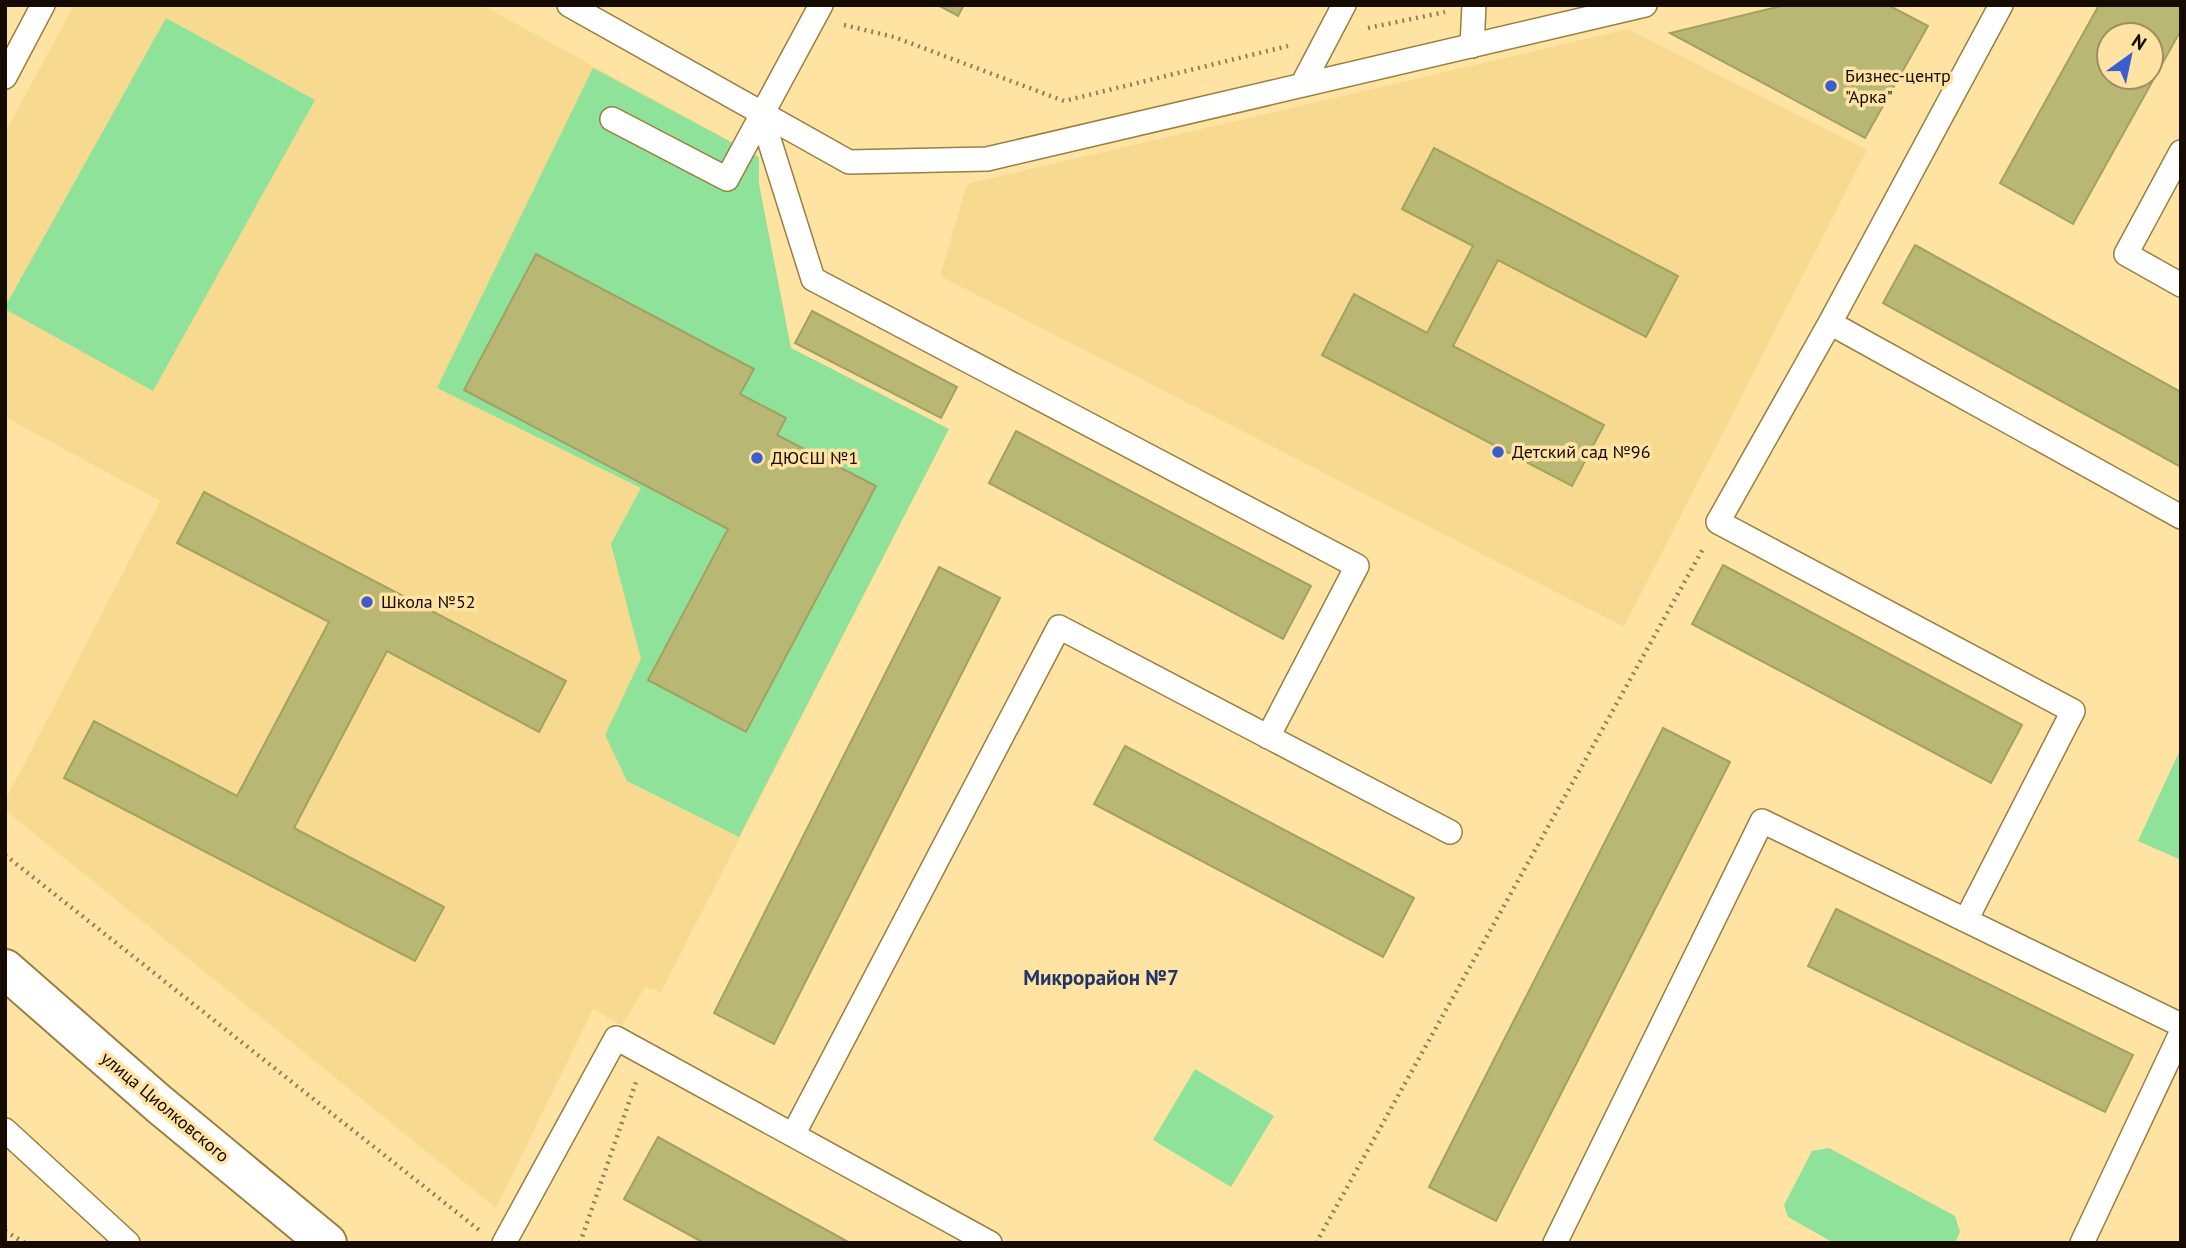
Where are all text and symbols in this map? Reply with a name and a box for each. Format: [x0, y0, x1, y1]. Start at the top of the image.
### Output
north arrow [2095, 21, 2165, 91]
text: N [2127, 28, 2151, 55]
place label: Бизнес-центр "Арка" [1845, 64, 1951, 108]
marker: Бизнес-центр "Арка" [1823, 78, 1839, 94]
place label: Детский сад №96 [1512, 440, 1650, 463]
marker: Детский сад №96 [1490, 444, 1506, 460]
place label: ДЮСШ №1 [771, 446, 858, 469]
marker: ДЮСШ №1 [749, 450, 765, 466]
place label: Школа №52 [381, 590, 476, 613]
marker: Школа №52 [359, 594, 375, 610]
district label: Микрорайон №7 [1023, 964, 1179, 991]
street label: улица Циолковского [96, 1046, 234, 1167]

